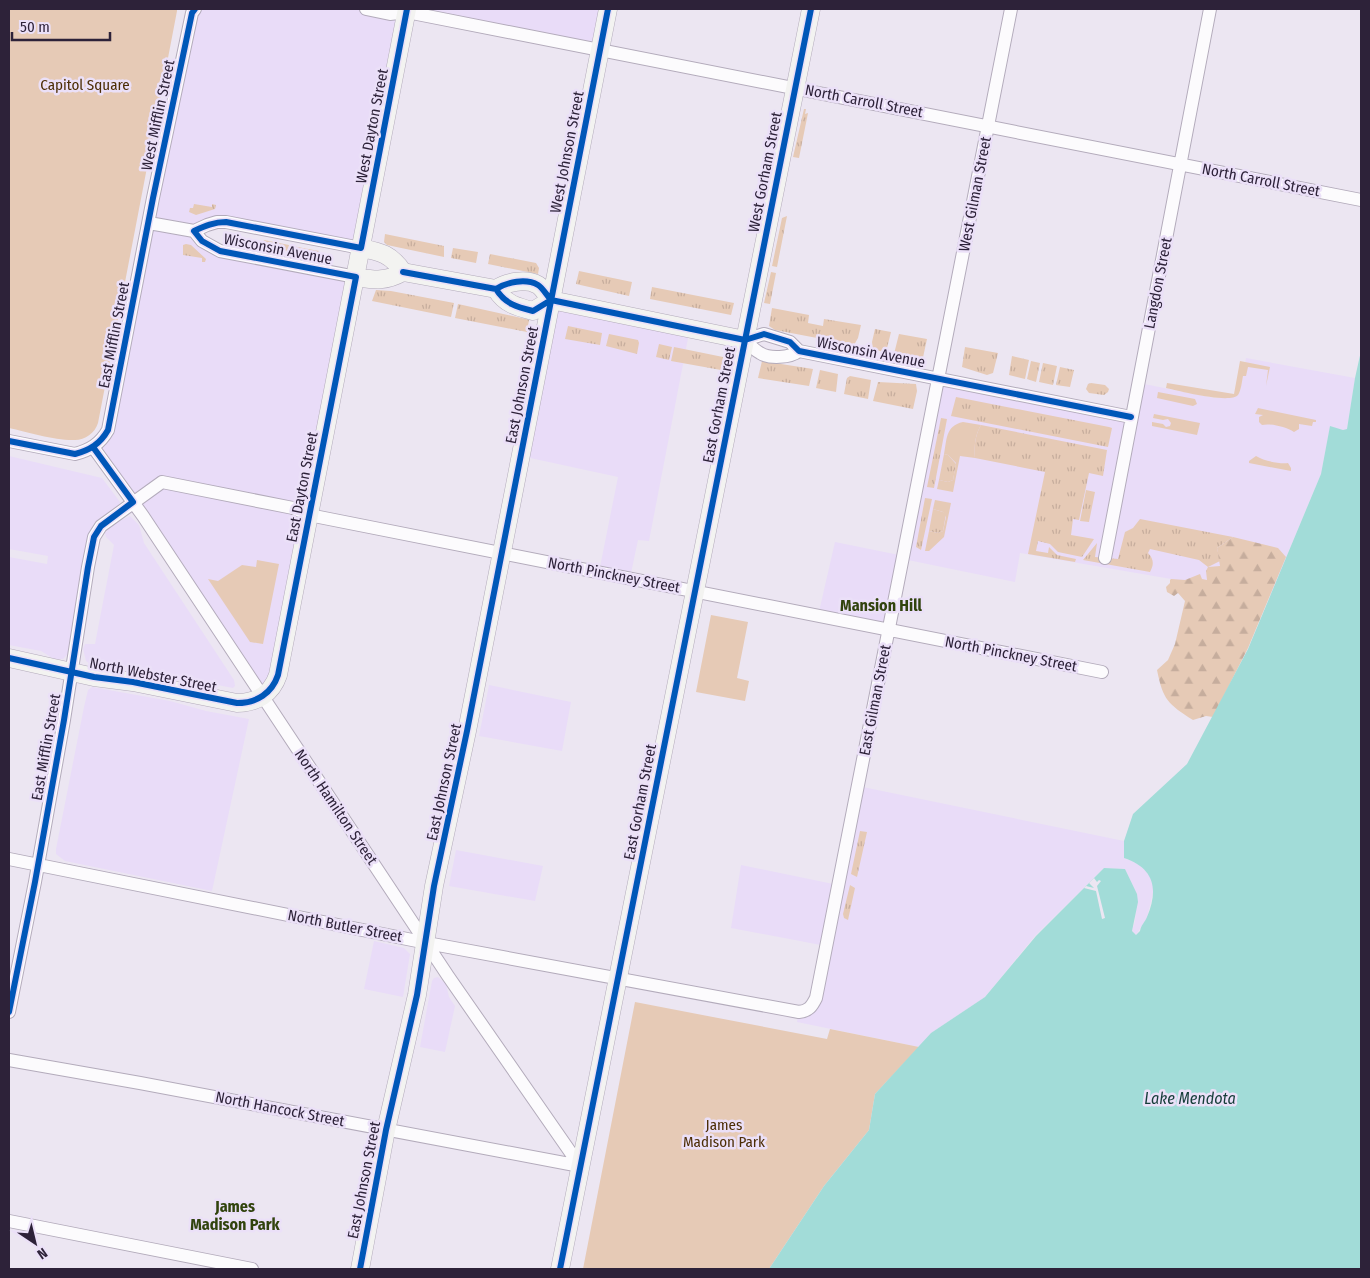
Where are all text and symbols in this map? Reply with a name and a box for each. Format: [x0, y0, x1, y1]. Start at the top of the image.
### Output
scale bar [12, 10, 110, 42]
text: 50 m [20, 18, 50, 36]
street label: West Mifflin Street [137, 58, 179, 172]
street label: West Dayton Street [352, 67, 392, 185]
park label: Capitol Square [40, 76, 130, 94]
street label: North Carroll Street [804, 81, 925, 121]
street label: West Johnson Street [546, 89, 588, 214]
street label: West Gorham Street [745, 110, 786, 234]
street label: West Gilman Street [955, 135, 995, 253]
street label: North Carroll Street [1201, 160, 1322, 200]
street label: Wisconsin Avenue [222, 230, 334, 268]
street label: Langdon Street [1140, 236, 1176, 330]
street label: East Mifflin Street [95, 280, 133, 390]
street label: East Johnson Street [502, 325, 542, 445]
street label: Wisconsin Avenue [815, 333, 927, 371]
street label: East Gorham Street [699, 345, 739, 465]
street label: East Dayton Street [282, 430, 322, 544]
street label: North Pinckney Street [547, 553, 682, 597]
district label: Mansion Hill [840, 596, 923, 615]
street label: North Pinckney Street [944, 632, 1079, 676]
street label: East Gilman Street [855, 643, 895, 757]
street label: North Webster Street [88, 654, 218, 696]
street label: East Mifflin Street [28, 692, 64, 802]
street label: East Johnson Street [423, 722, 465, 842]
street label: East Gorham Street [620, 742, 660, 862]
street label: North Hamilton Street [291, 746, 381, 868]
street label: North Butler Street [286, 906, 404, 946]
street label: North Hancock Street [214, 1088, 346, 1130]
water label: Lake Mendota [1144, 1089, 1236, 1108]
park label: James Madison Park [683, 1116, 765, 1151]
street label: East Johnson Street [344, 1120, 384, 1240]
district label: James Madison Park [190, 1197, 281, 1234]
north arrow [10, 1218, 60, 1268]
text: N [34, 1244, 50, 1263]

